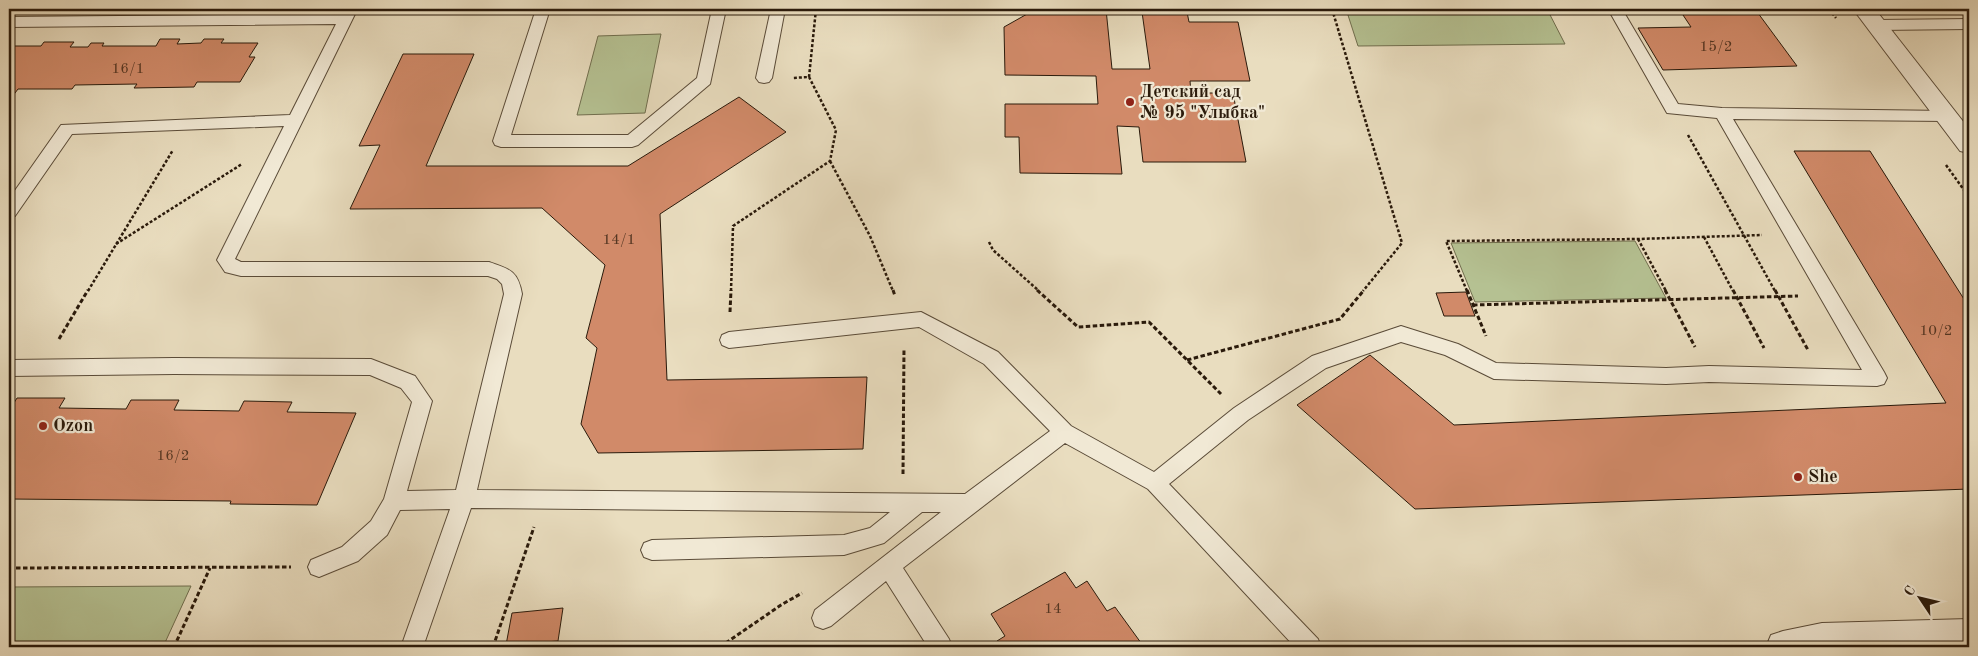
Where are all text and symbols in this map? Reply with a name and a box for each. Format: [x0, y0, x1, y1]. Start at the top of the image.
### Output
house number: 15/2 [1700, 40, 1732, 55]
house number: 16/1 [112, 62, 144, 77]
place label: Детский сад № 95 "Улыбка" [1140, 83, 1265, 122]
marker: Детский сад № 95 "Улыбка" [1124, 96, 1136, 108]
house number: 14/1 [603, 233, 635, 248]
house number: 10/2 [1920, 324, 1952, 339]
place label: Ozon [53, 417, 93, 435]
marker: Ozon [37, 420, 49, 432]
house number: 16/2 [157, 449, 189, 464]
place label: She [1808, 468, 1838, 486]
marker: She [1792, 471, 1804, 483]
north arrow [1896, 574, 1946, 624]
text: С [1902, 583, 1919, 599]
house number: 14 [1044, 602, 1062, 617]

